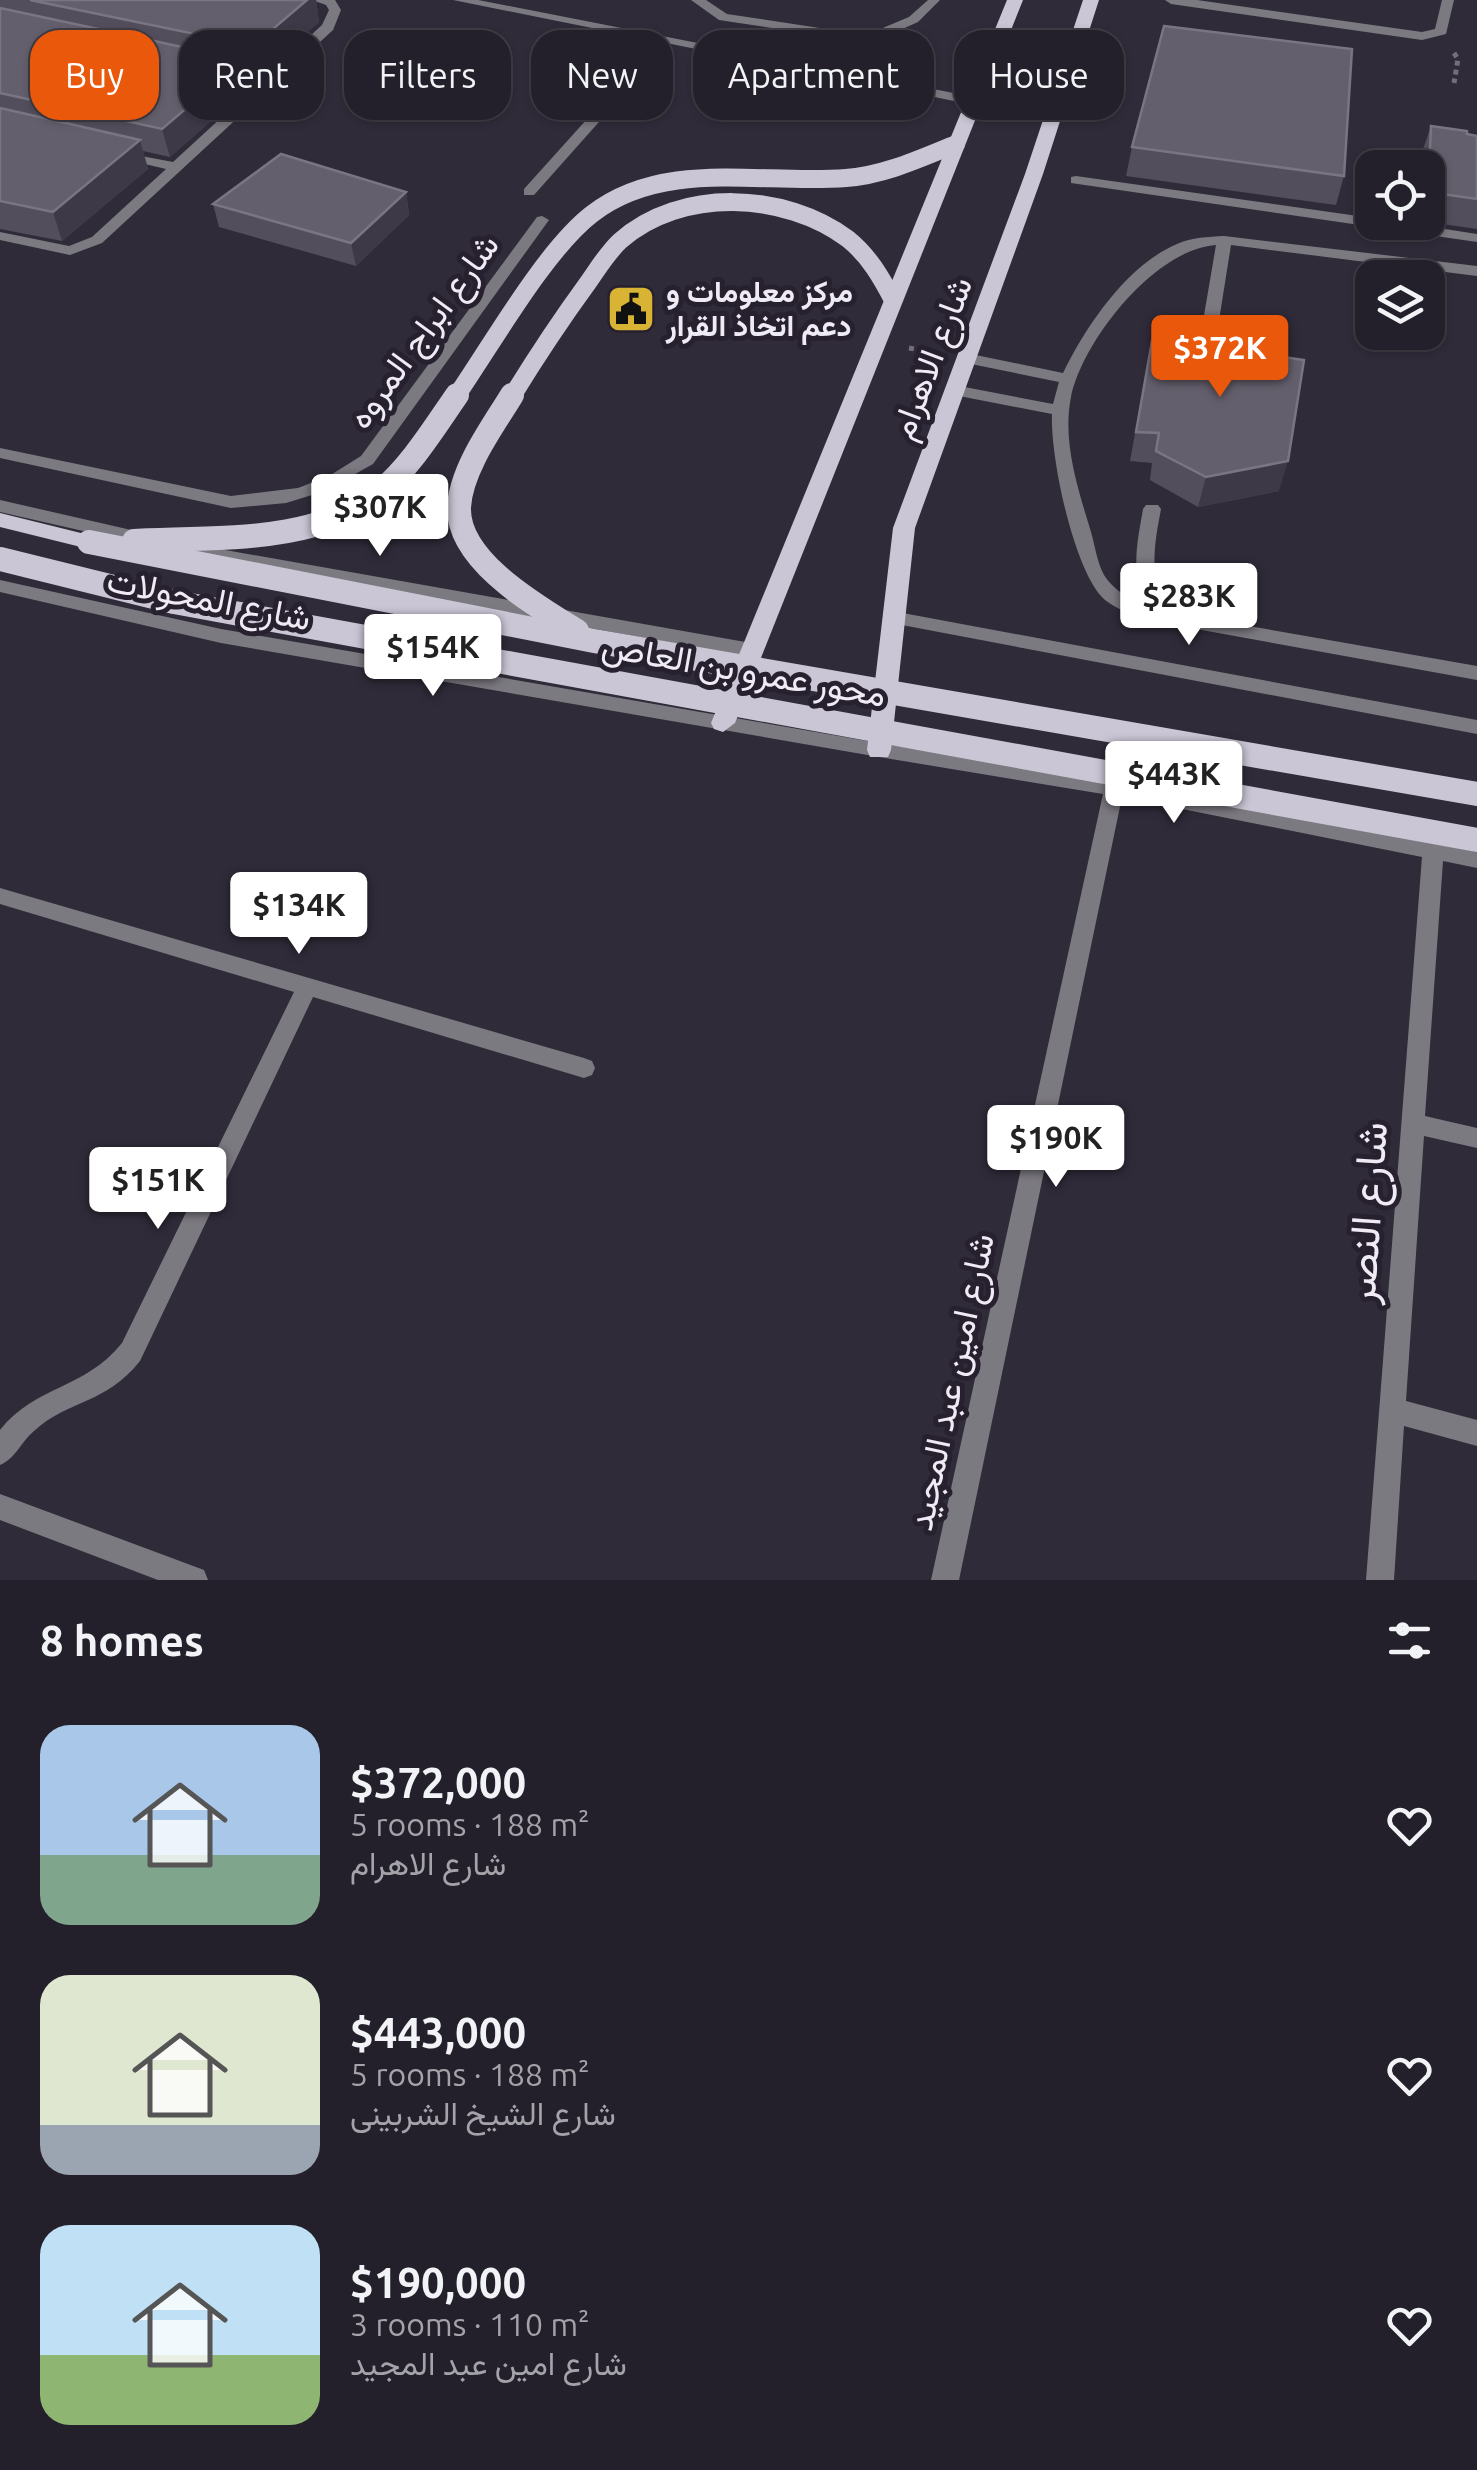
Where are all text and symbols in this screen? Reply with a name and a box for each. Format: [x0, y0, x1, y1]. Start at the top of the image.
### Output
chip: Buy [30, 30, 159, 120]
chip: Rent [179, 30, 324, 120]
chip: Filters [344, 30, 511, 120]
chip: New [531, 30, 673, 120]
chip: Apartment [693, 30, 934, 120]
chip: House [954, 30, 1124, 120]
map controls [1355, 150, 1445, 350]
button: locate [1355, 150, 1445, 240]
street label: شارع ابراج المروه [338, 225, 510, 438]
button: layers [1355, 260, 1445, 350]
street label: شارع الاهرام [881, 271, 984, 446]
place label: مركز معلومات و دعم اتخاذ القرار [665, 274, 853, 345]
public building icon: مركز معلومات و دعم اتخاذ القرار [605, 283, 657, 335]
pin: $372K [1150, 315, 1290, 400]
text: $372K [1173, 329, 1267, 365]
pin: $307K [310, 474, 450, 559]
text: $307K [333, 488, 427, 524]
street label: شارع المحولات [103, 559, 314, 642]
pin: $283K [1119, 563, 1259, 648]
text: $283K [1142, 577, 1236, 613]
pin: $154K [363, 614, 503, 699]
street label: محور عمرو بن العاص [599, 624, 889, 717]
text: $154K [386, 628, 480, 664]
pin: $443K [1104, 741, 1244, 826]
text: $443K [1127, 755, 1221, 791]
pin: $134K [229, 872, 369, 957]
text: $134K [252, 886, 346, 922]
pin: $190K [986, 1105, 1126, 1190]
text: $190K [1009, 1119, 1103, 1155]
street label: شارع النصر [1336, 1120, 1401, 1307]
pin: $151K [88, 1147, 228, 1232]
text: $151K [111, 1161, 205, 1197]
street label: شارع امين عبد المجيد [899, 1230, 1006, 1535]
icon: filters [1382, 1613, 1437, 1668]
text: 8 homes [40, 1617, 204, 1664]
text: $372,000 [350, 1759, 526, 1806]
icon: home [120, 1765, 240, 1885]
icon: heart [1382, 1798, 1437, 1853]
text: 5 rooms · 188 m² [350, 1806, 590, 1842]
text: شارع الاهرام [350, 1845, 506, 1881]
text: $443,000 [350, 2009, 526, 2056]
icon: home [120, 2015, 240, 2135]
icon: heart [1382, 2048, 1437, 2103]
text: 5 rooms · 188 m² [350, 2056, 590, 2092]
text: شارع الشيخ الشربينى [350, 2095, 616, 2131]
text: $190,000 [350, 2259, 526, 2306]
icon: home [120, 2265, 240, 2385]
icon: heart [1382, 2298, 1437, 2353]
text: 3 rooms · 110 m² [350, 2306, 590, 2342]
text: شارع امين عبد المجيد [350, 2345, 627, 2381]

